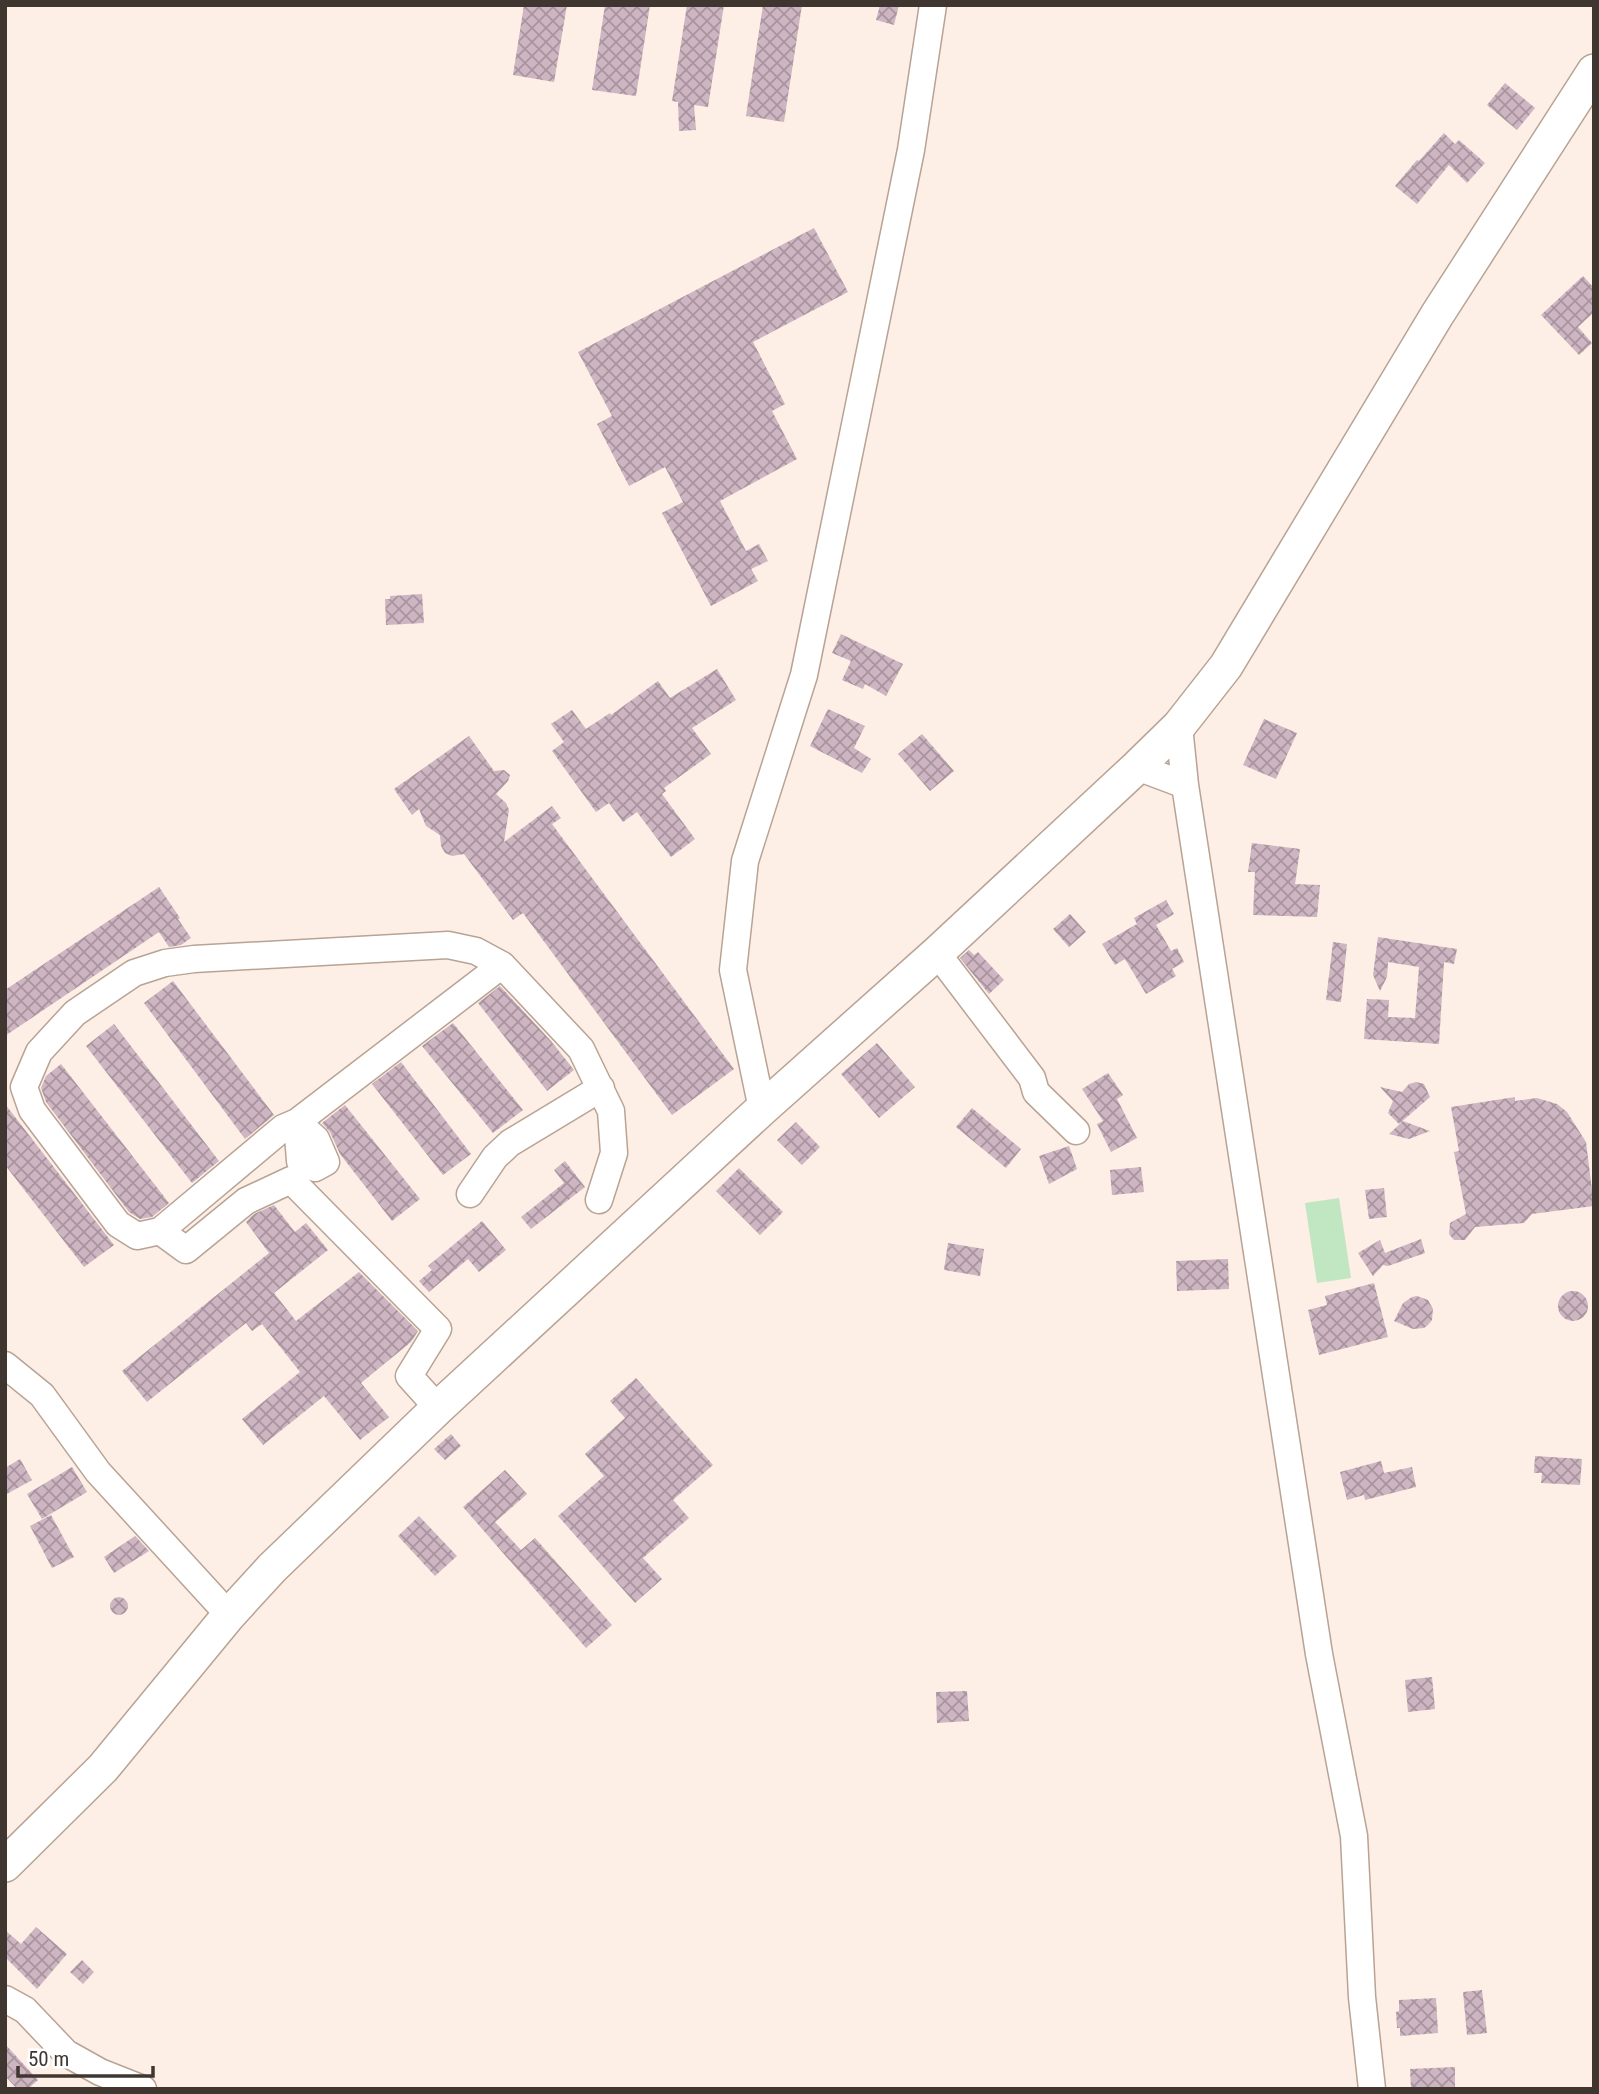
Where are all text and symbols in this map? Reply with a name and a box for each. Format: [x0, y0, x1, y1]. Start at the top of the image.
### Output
scale bar [18, 2035, 152, 2078]
text: 50 m [28, 2047, 69, 2071]

